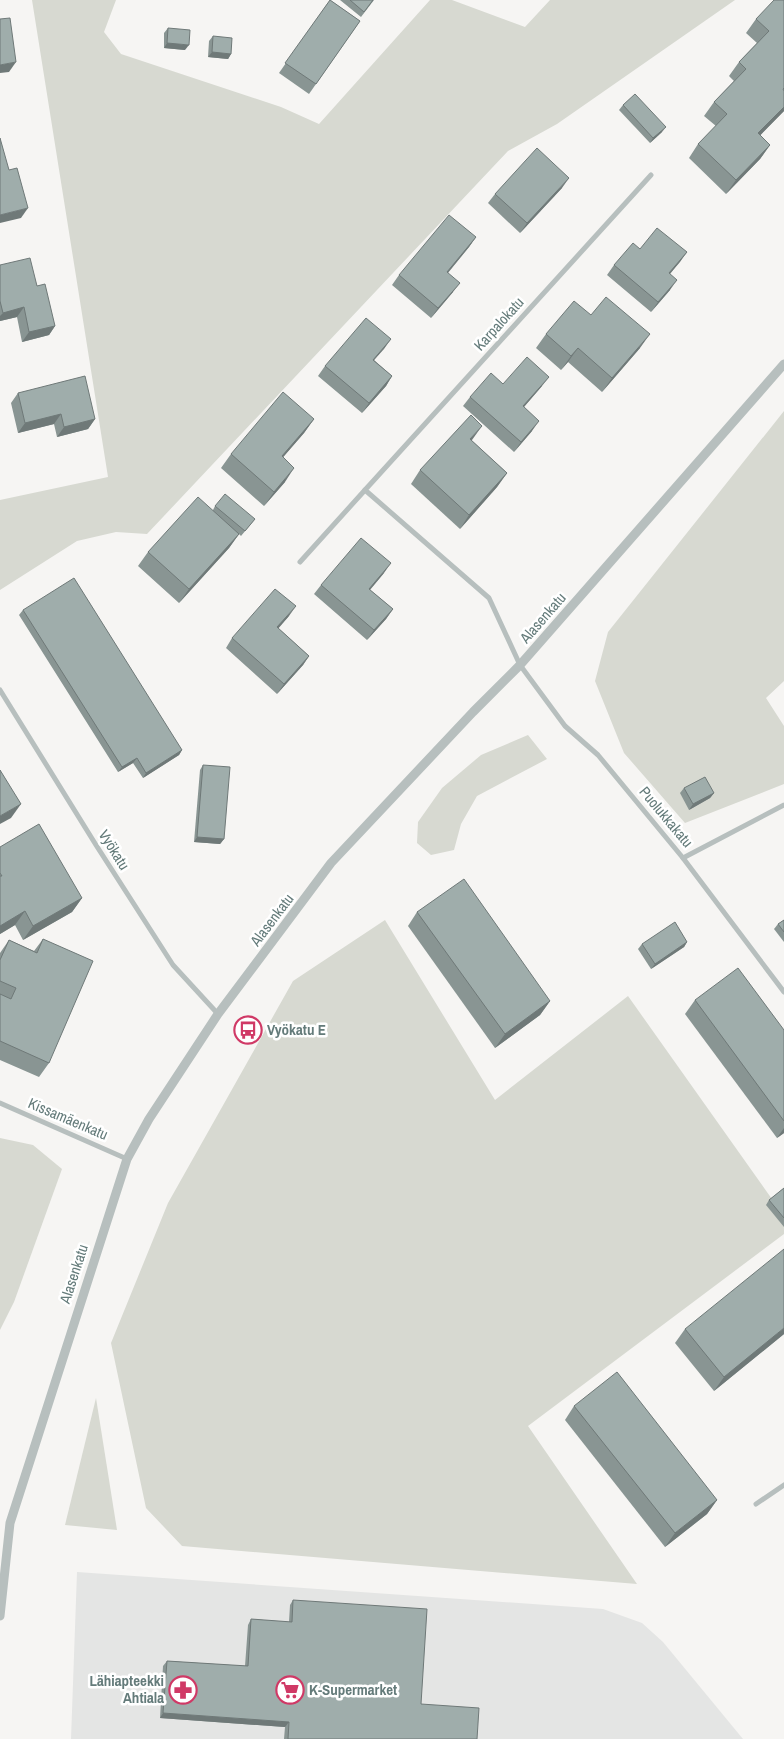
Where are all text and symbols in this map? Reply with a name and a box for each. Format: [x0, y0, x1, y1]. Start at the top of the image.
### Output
street label: Karpalokatu [469, 292, 528, 355]
street label: Alasenkatu [514, 588, 571, 648]
street label: Puolukkakatu [635, 782, 698, 852]
street label: Vyökatu [94, 826, 135, 874]
street label: Alasenkatu [244, 889, 298, 951]
bus stop icon: Vyökatu E [233, 1015, 263, 1045]
place label: Vyökatu E [267, 1019, 326, 1040]
street label: Kissamäenkatu [25, 1092, 111, 1145]
street label: Alasenkatu [54, 1242, 93, 1307]
place label: Lähiapteekki Ahtiala [89, 1670, 164, 1708]
pharmacy icon: Lähiapteekki Ahtiala [168, 1675, 198, 1705]
supermarket icon: K-Supermarket [275, 1675, 305, 1705]
place label: K-Supermarket [309, 1679, 397, 1700]

